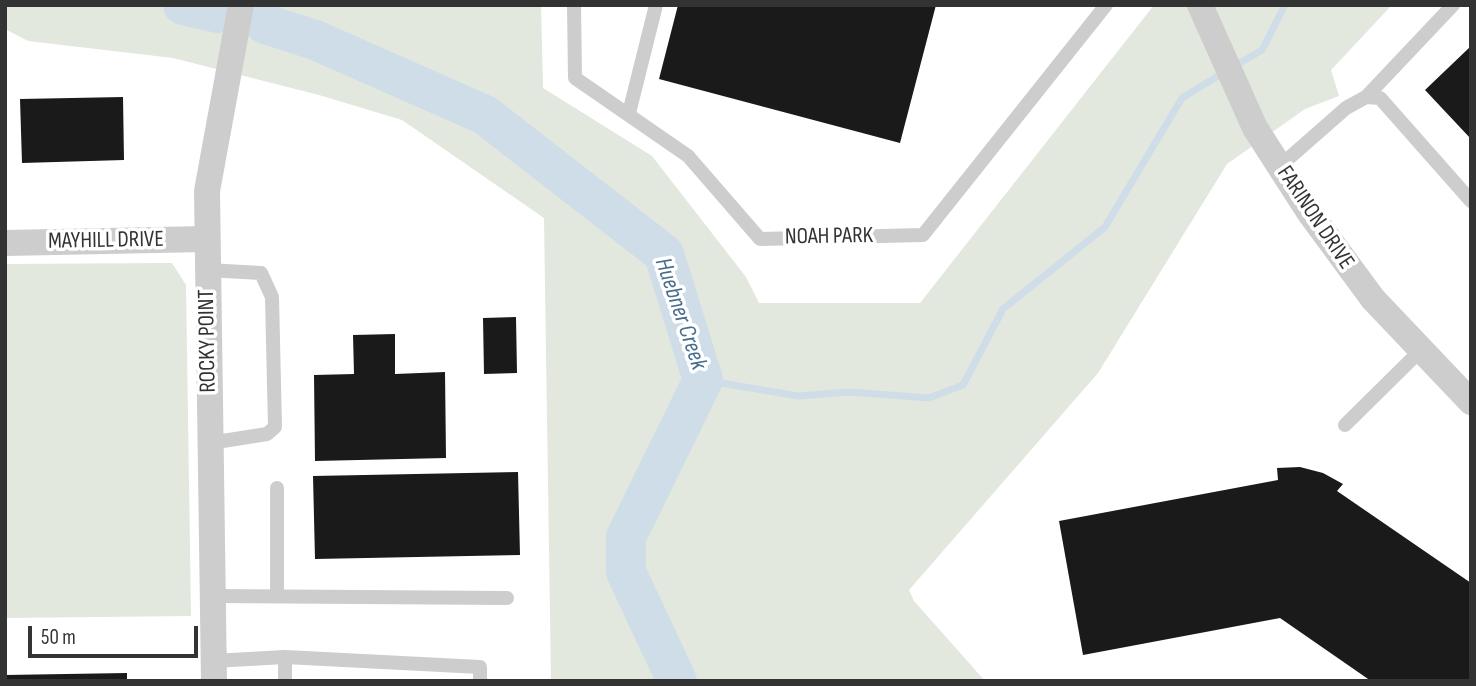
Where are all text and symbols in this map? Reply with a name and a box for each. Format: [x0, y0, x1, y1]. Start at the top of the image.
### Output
street label: FARINON DRIVE [1270, 161, 1360, 275]
street label: NOAH PARK [785, 222, 873, 252]
street label: MAYHILL DRIVE [48, 226, 164, 256]
water label: Huebner Creek [647, 254, 713, 374]
street label: ROCKY POINT [193, 289, 223, 393]
scale bar [32, 612, 201, 656]
text: 50 m [41, 625, 76, 650]

